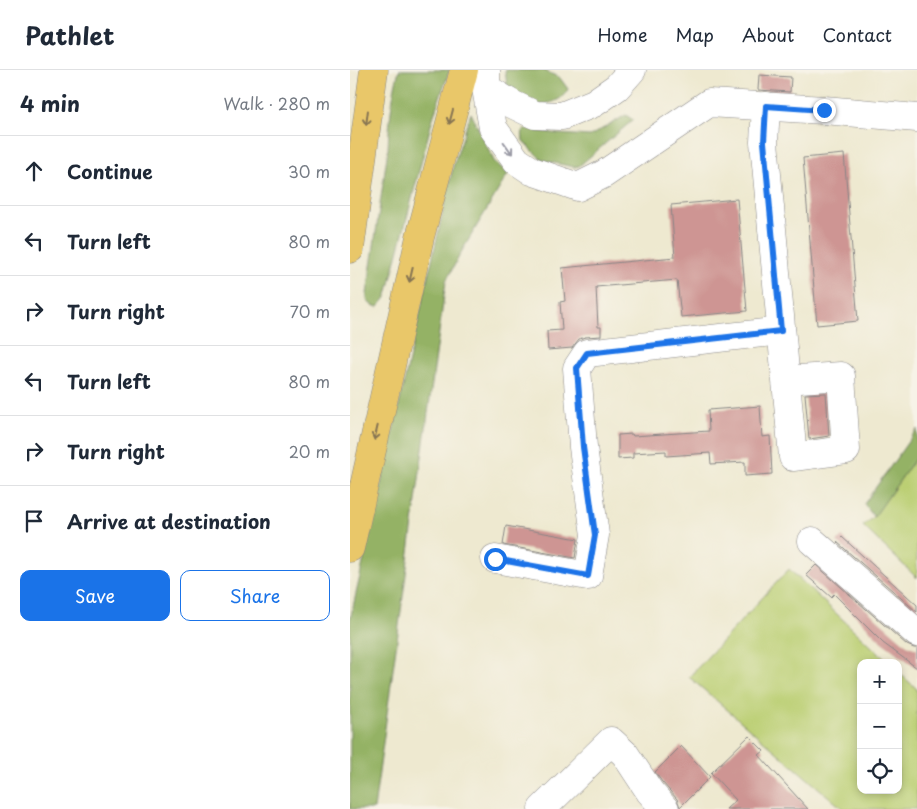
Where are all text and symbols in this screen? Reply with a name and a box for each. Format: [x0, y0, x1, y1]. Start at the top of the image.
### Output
text: Pathlet [25, 17, 115, 53]
text: Home [597, 21, 647, 48]
text: Map [675, 21, 714, 48]
text: About [742, 21, 794, 48]
text: Contact [822, 21, 892, 48]
text: 4 min [20, 87, 80, 119]
text: Walk · 280 m [223, 91, 330, 115]
route end [813, 99, 836, 122]
one-way arrow [446, 109, 456, 125]
one-way arrow [362, 110, 372, 126]
one-way arrow [502, 141, 513, 154]
icon: ahead [20, 157, 48, 185]
text: Continue [67, 157, 153, 185]
text: 30 m [288, 159, 330, 183]
icon: left [20, 227, 48, 255]
text: Turn left [67, 227, 151, 255]
text: 80 m [288, 229, 330, 253]
one-way arrow [406, 266, 415, 282]
icon: right [20, 297, 48, 325]
text: Turn right [67, 297, 165, 325]
text: 70 m [290, 299, 330, 323]
icon: left [20, 367, 48, 395]
text: Turn left [67, 367, 151, 395]
text: 80 m [288, 369, 330, 393]
one-way arrow [371, 425, 380, 441]
icon: right [20, 437, 48, 465]
text: Turn right [67, 437, 165, 465]
text: 20 m [289, 439, 330, 463]
icon: arrive [20, 507, 48, 535]
text: Arrive at destination [67, 507, 271, 535]
route start [484, 548, 507, 571]
button: Save [20, 570, 170, 621]
button: Share [180, 570, 330, 621]
map controls [857, 659, 902, 794]
button: + [857, 659, 902, 704]
button: − [857, 704, 902, 749]
button: locate [857, 749, 902, 794]

